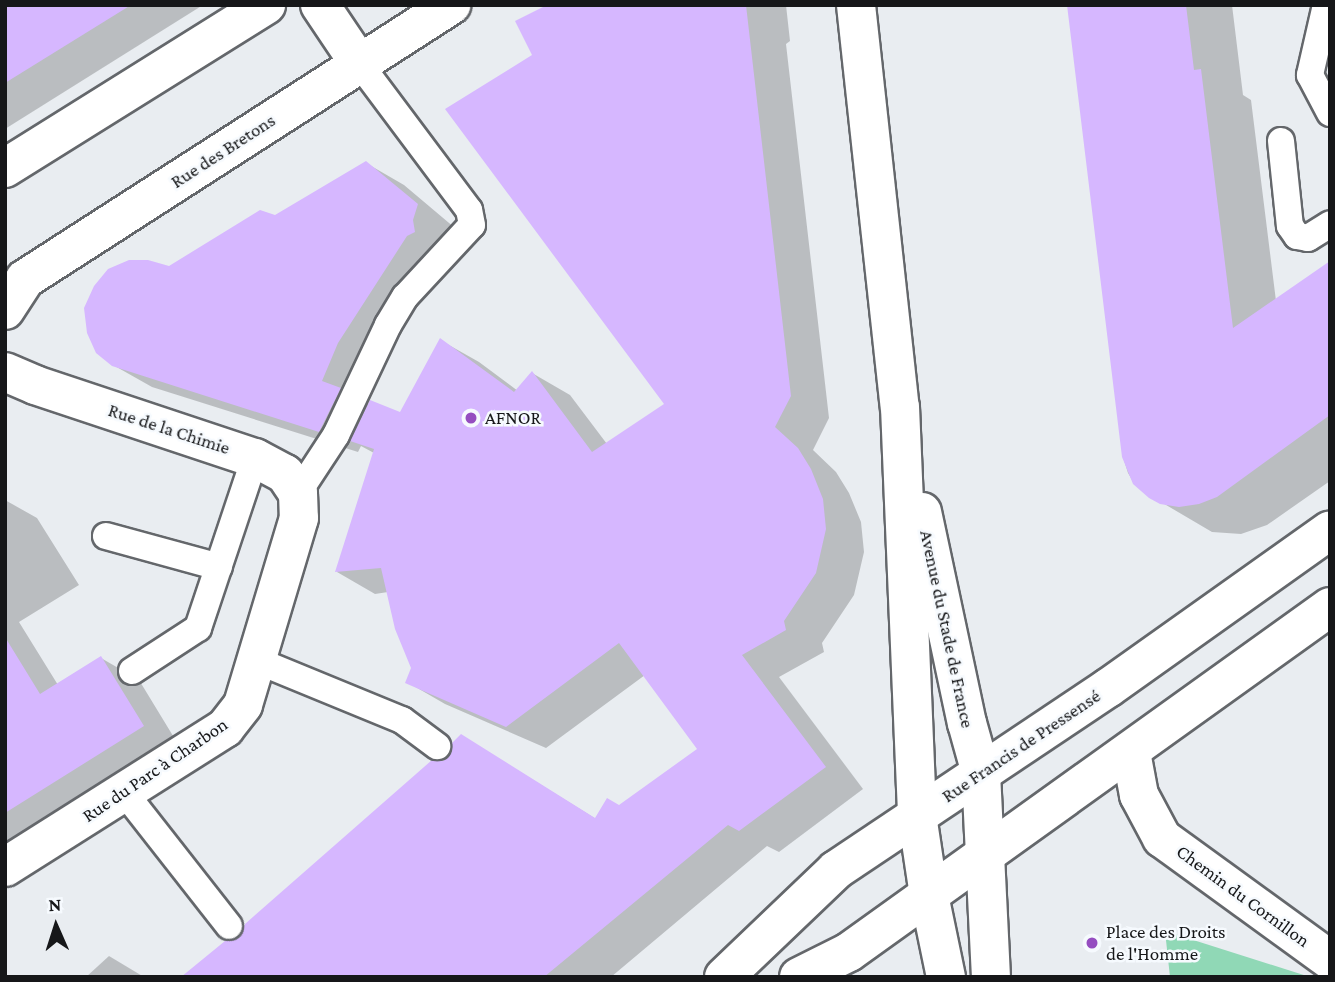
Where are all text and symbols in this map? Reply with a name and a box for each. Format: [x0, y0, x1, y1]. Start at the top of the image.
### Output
street label: Rue des Bretons [166, 109, 280, 193]
street label: Rue de la Chimie [105, 399, 233, 459]
place label: AFNOR [485, 407, 541, 429]
marker: AFNOR [463, 410, 479, 426]
street label: Avenue du Stade de France [915, 528, 979, 730]
street label: Rue Francis de Pressensé [937, 684, 1105, 808]
street label: Rue du Parc à Charbon [78, 713, 232, 827]
street label: Chemin du Cornillon [1172, 840, 1314, 952]
north arrow [21, 891, 91, 961]
text: N [48, 894, 62, 915]
place label: Place des Droits de l'Homme [1106, 921, 1225, 965]
marker: Place des Droits de l'Homme [1084, 935, 1100, 951]

